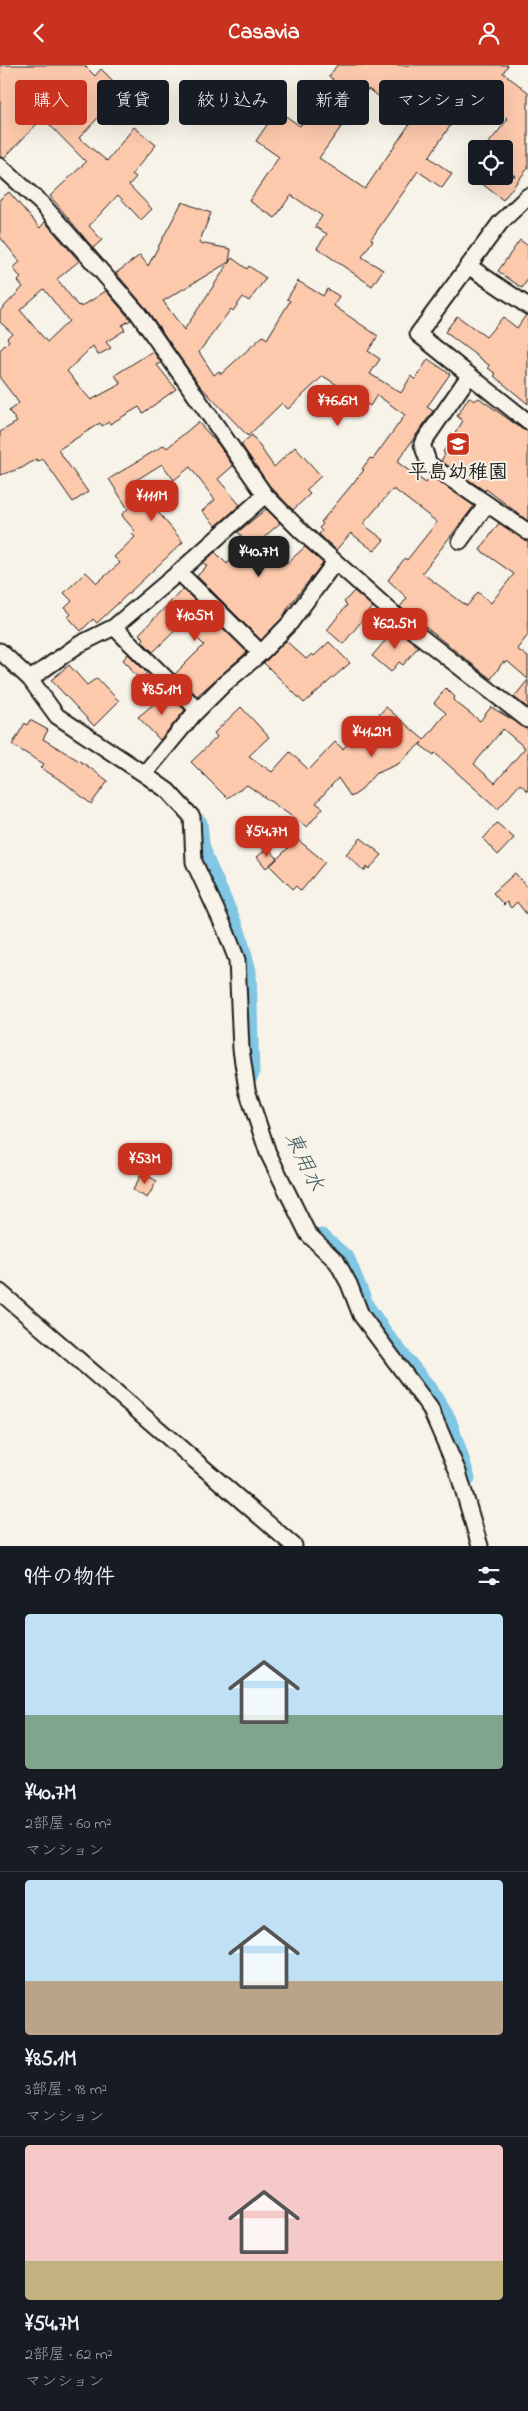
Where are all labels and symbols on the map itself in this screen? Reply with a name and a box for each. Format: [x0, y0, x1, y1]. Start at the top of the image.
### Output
pin: ¥76.6M [297, 385, 379, 427]
school or university icon: 平島幼稚園 [445, 431, 471, 457]
place label: 平島幼稚園 [408, 459, 508, 488]
pin: ¥111M [117, 479, 187, 522]
pin: ¥40.7M [218, 535, 300, 578]
pin: ¥105M [160, 599, 230, 642]
pin: ¥62.5M [354, 607, 436, 650]
pin: ¥85.1M [121, 673, 203, 716]
pin: ¥41.2M [331, 715, 413, 758]
pin: ¥54.7M [226, 815, 308, 858]
water label: 東用水 [276, 1127, 330, 1197]
pin: ¥53M [115, 1143, 175, 1185]

